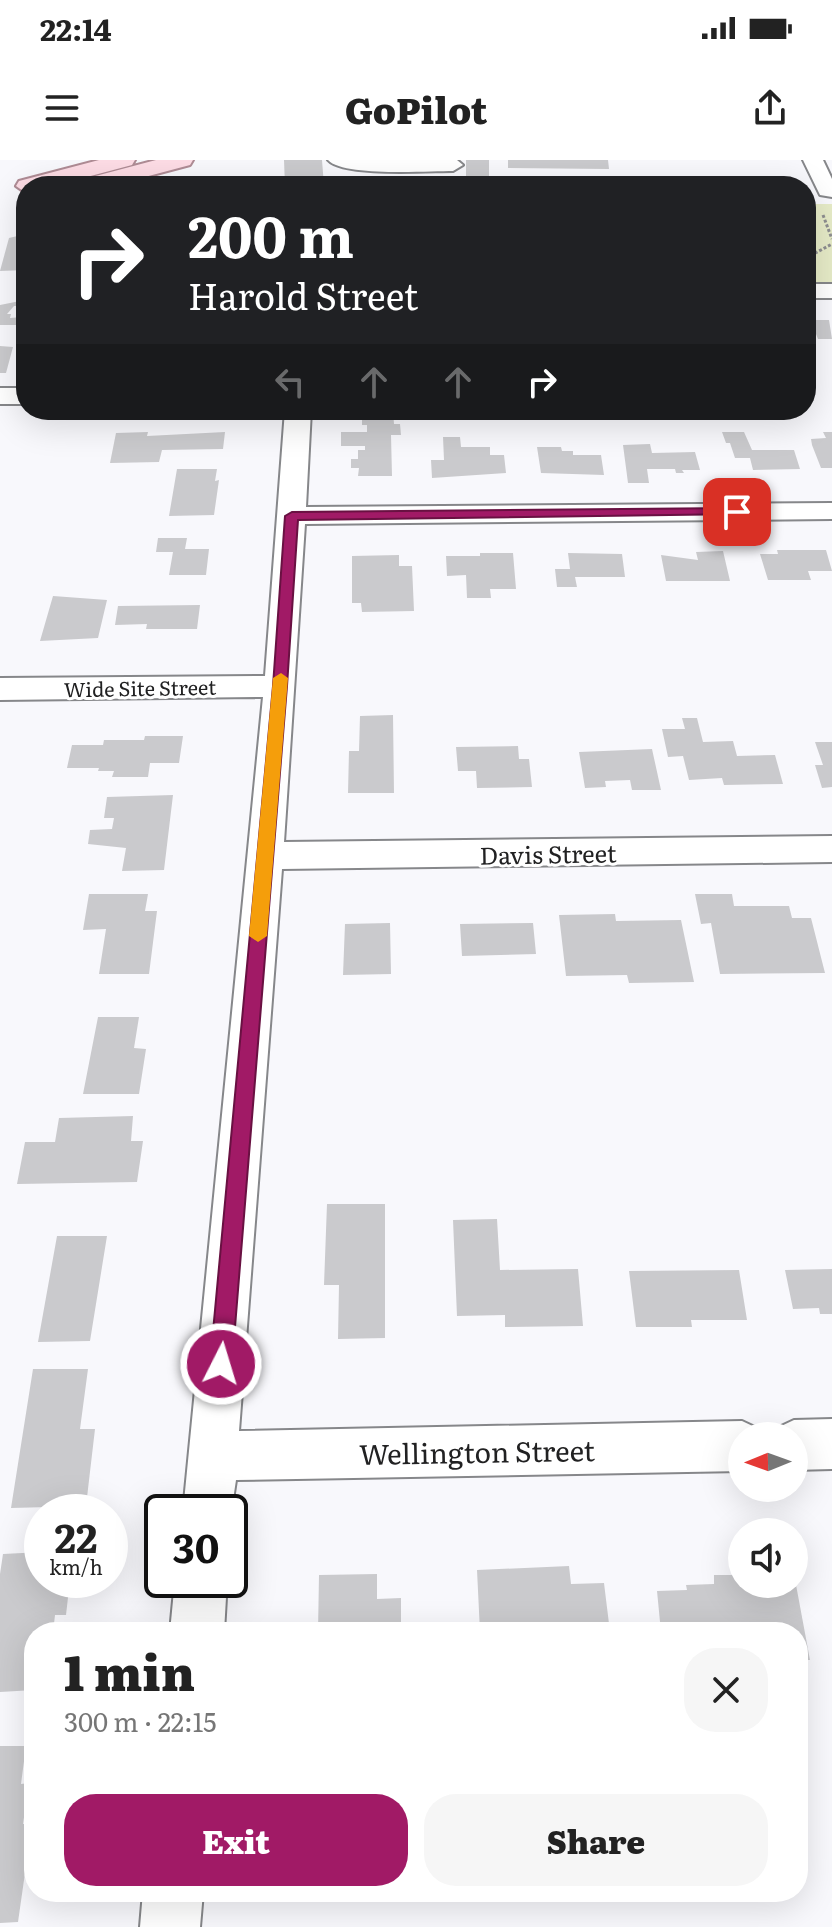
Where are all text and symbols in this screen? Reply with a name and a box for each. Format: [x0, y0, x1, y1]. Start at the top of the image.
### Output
text: 22:14 [40, 6, 111, 50]
text: GoPilot [345, 82, 487, 135]
icon: menu [40, 86, 84, 130]
icon: share [748, 86, 792, 130]
text: 200 m [188, 192, 354, 275]
icon: right [56, 208, 160, 312]
text: Harold Street [188, 268, 418, 321]
icon: left [268, 360, 312, 404]
icon: ahead [352, 360, 396, 404]
icon: ahead [436, 360, 480, 404]
icon: right [520, 360, 564, 404]
pin [703, 478, 771, 546]
icon: arrive [715, 490, 759, 534]
street label: Wide Site Street [64, 671, 216, 703]
street label: Davis Street [479, 834, 617, 872]
position arrow [179, 1322, 263, 1406]
north arrow [728, 1422, 808, 1502]
map controls [728, 1422, 808, 1598]
street label: Wellington Street [359, 1428, 596, 1474]
speed limit sign: 30 [144, 1494, 248, 1598]
text: 22 [55, 1506, 97, 1565]
button: sound [728, 1518, 808, 1598]
text: km/h [49, 1551, 103, 1581]
text: 1 min [64, 1635, 195, 1706]
button: close [684, 1648, 768, 1732]
text: 300 m · 22:15 [64, 1701, 216, 1740]
button: Exit [64, 1794, 408, 1886]
button: Share [424, 1794, 768, 1886]

